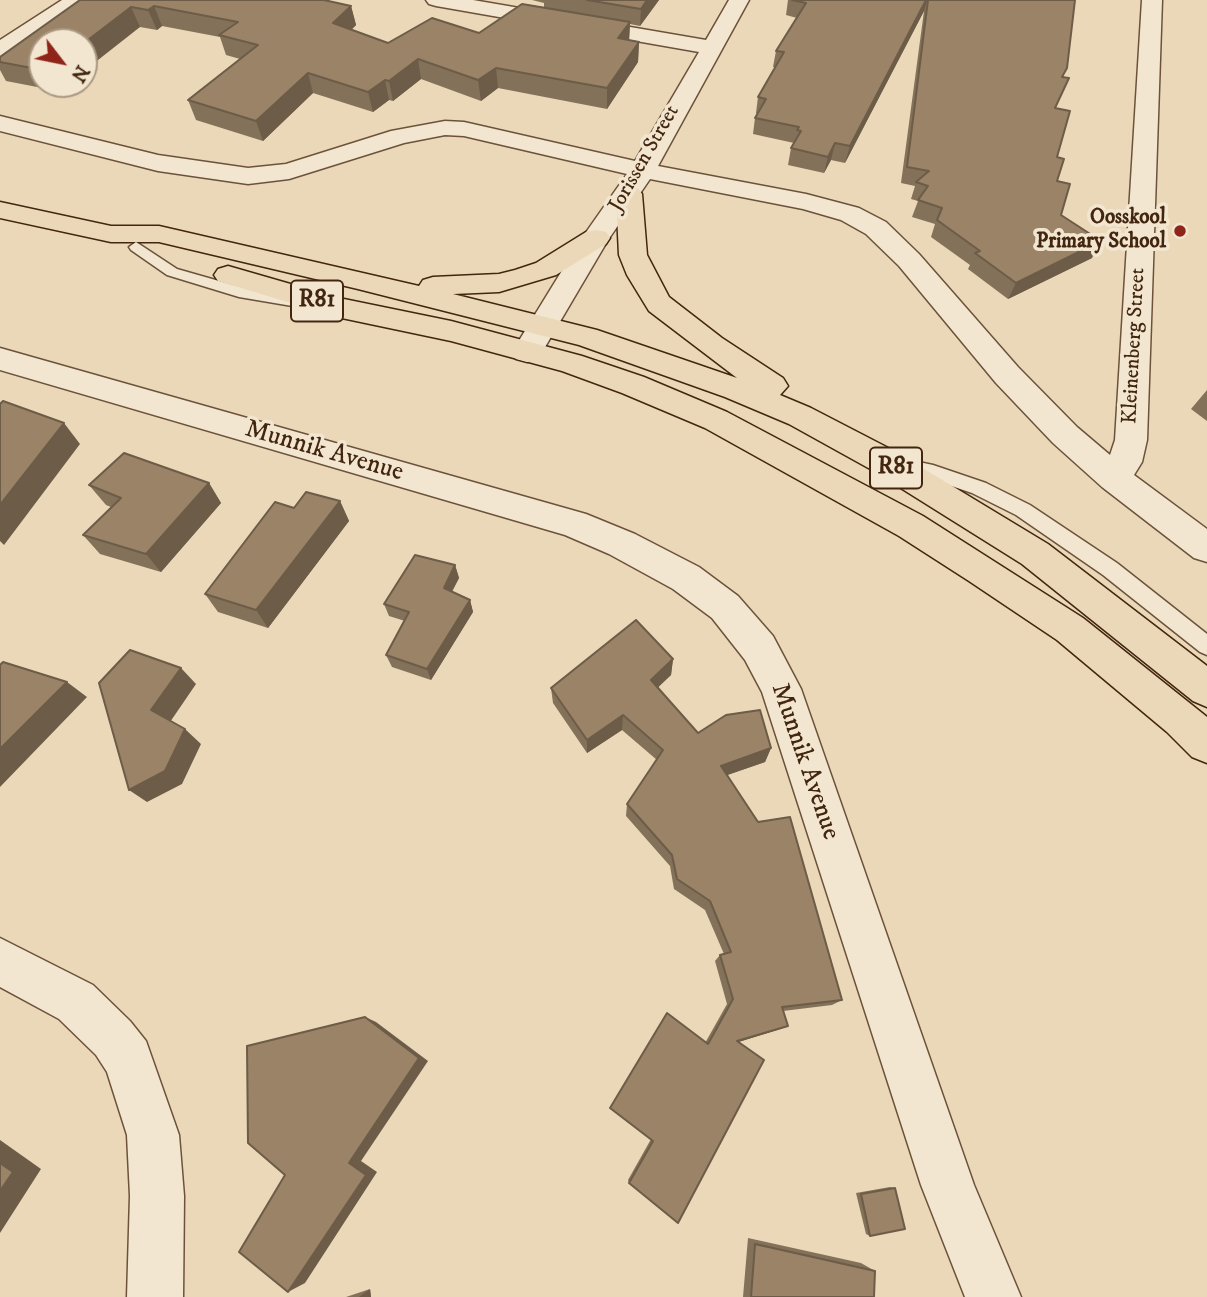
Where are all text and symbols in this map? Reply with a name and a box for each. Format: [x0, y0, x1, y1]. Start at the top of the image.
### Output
north arrow [28, 28, 98, 98]
text: N [66, 61, 93, 86]
street label: Jorissen Street [604, 101, 686, 217]
place label: Oosskool Primary School [1036, 206, 1166, 256]
marker: Oosskool Primary School [1172, 223, 1188, 239]
street label: Kleinenberg Street [1118, 267, 1152, 425]
road number: R81 [291, 280, 343, 322]
street label: Munnik Avenue [241, 415, 407, 489]
road number: R81 [870, 448, 922, 489]
street label: Munnik Avenue [763, 680, 845, 844]

